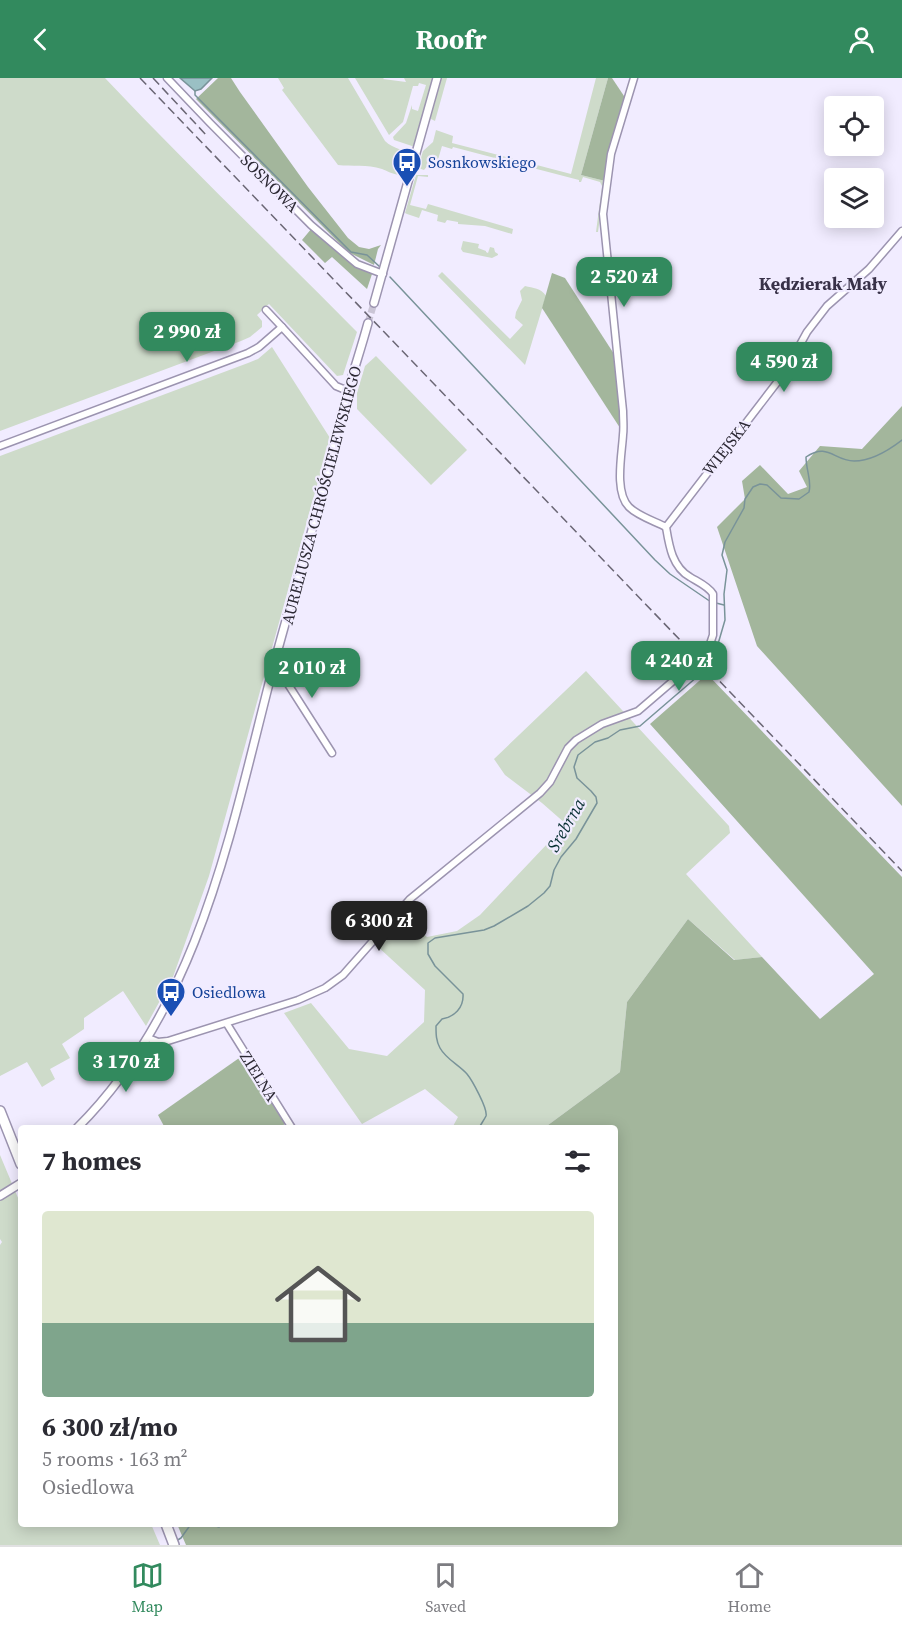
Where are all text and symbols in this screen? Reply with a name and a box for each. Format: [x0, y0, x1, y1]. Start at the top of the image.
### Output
text: Roofr [415, 21, 487, 58]
icon: back [24, 23, 57, 56]
icon: person [845, 23, 878, 56]
map controls [824, 96, 884, 228]
button: locate [824, 96, 884, 156]
bus stop icon: Sosnkowskiego [391, 146, 423, 188]
street label: SOSNOWA [236, 149, 304, 217]
place label: Sosnkowskiego [428, 151, 536, 173]
button: layers [824, 168, 884, 228]
pin: 2 520 zł [562, 257, 686, 308]
text: 2 520 zł [590, 262, 658, 290]
district label: Kędzierak Mały [759, 271, 888, 296]
pin: 2 990 zł [125, 312, 249, 363]
text: 2 990 zł [153, 317, 221, 345]
pin: 4 590 zł [722, 342, 846, 393]
text: 4 590 zł [750, 347, 818, 375]
street label: AURELIUSZA CHRÓŚCIELEWSKIEGO [276, 363, 366, 627]
street label: WIEJSKA [697, 414, 755, 480]
pin: 4 240 zł [617, 641, 741, 692]
text: 4 240 zł [645, 646, 713, 674]
pin: 2 010 zł [250, 648, 374, 699]
text: 2 010 zł [278, 653, 346, 681]
water label: Srebrna [540, 793, 591, 856]
pin: 6 300 zł [317, 901, 441, 952]
text: 6 300 zł [345, 906, 413, 934]
bus stop icon: Osiedlowa [155, 976, 187, 1018]
place label: Osiedlowa [192, 981, 267, 1003]
pin: 3 170 zł [64, 1042, 188, 1093]
text: 3 170 zł [92, 1047, 160, 1075]
street label: ZIELNA [235, 1047, 283, 1106]
text: 7 homes [42, 1143, 141, 1179]
icon: filters [561, 1145, 594, 1178]
icon: home [264, 1250, 372, 1358]
text: 6 300 zł/mo [42, 1409, 178, 1445]
text: 5 rooms · 163 m² [42, 1445, 188, 1473]
text: Osiedlowa [42, 1473, 134, 1501]
tab: Map [131, 1559, 164, 1617]
tab: Saved [425, 1559, 466, 1617]
tab: Home [728, 1559, 771, 1617]

